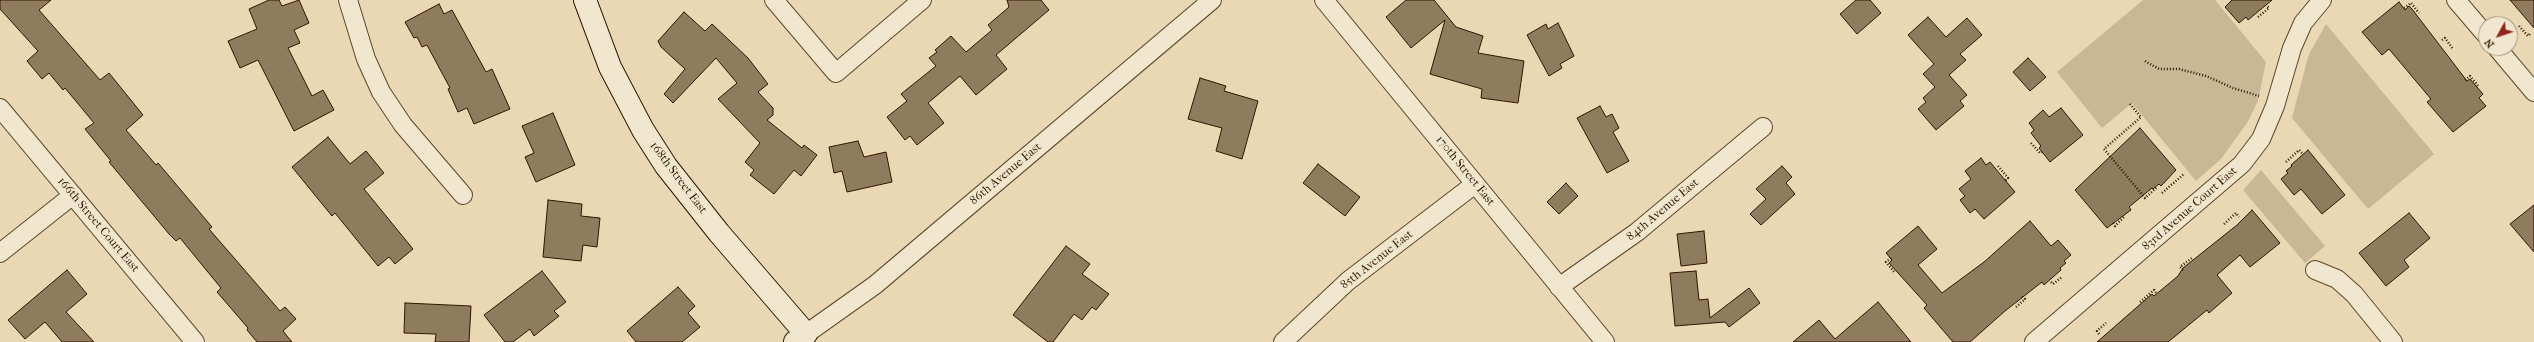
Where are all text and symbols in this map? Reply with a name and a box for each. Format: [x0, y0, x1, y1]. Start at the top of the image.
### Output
north arrow [2478, 16, 2518, 56]
text: N [2482, 36, 2497, 51]
street label: 170th Street East [1432, 133, 1498, 209]
street label: 168th Street East [646, 139, 710, 217]
street label: 86th Avenue East [967, 140, 1045, 208]
street label: 83rd Avenue Court East [2140, 164, 2240, 254]
street label: 166th Street Court East [54, 175, 142, 275]
street label: 84th Avenue East [1624, 176, 1702, 244]
street label: 85th Avenue East [1338, 227, 1416, 293]

